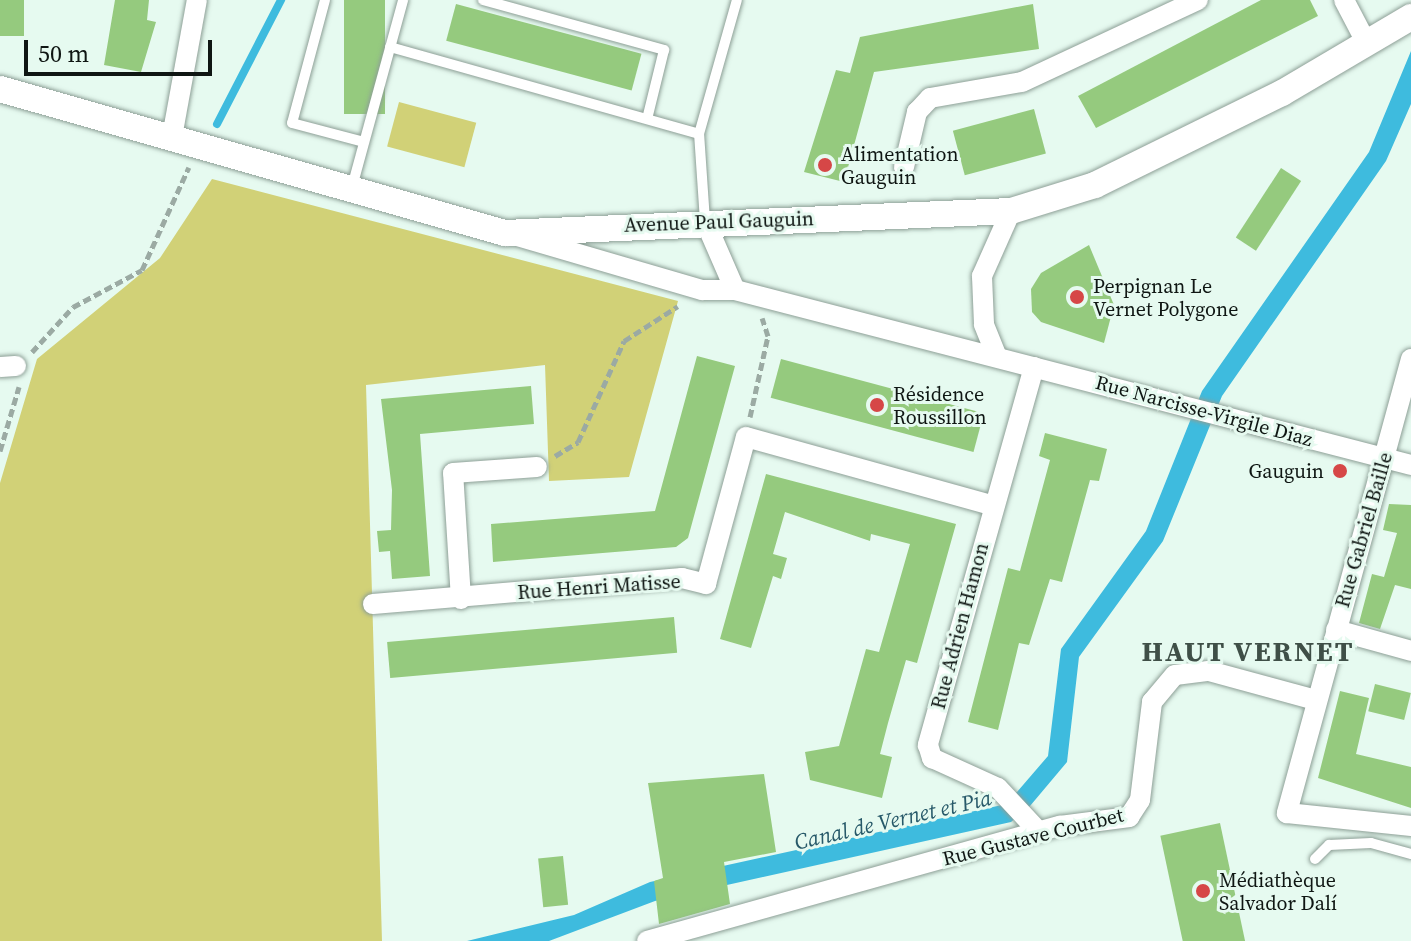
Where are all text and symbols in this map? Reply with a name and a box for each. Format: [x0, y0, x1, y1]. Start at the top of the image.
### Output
scale bar [28, 24, 216, 74]
text: 50 m [38, 37, 89, 70]
place label: Alimentation Gauguin [841, 142, 959, 189]
marker: Alimentation Gauguin [816, 156, 834, 174]
street label: Avenue Paul Gauguin [624, 207, 814, 237]
place label: Perpignan Le Vernet Polygone [1093, 274, 1238, 321]
marker: Perpignan Le Vernet Polygone [1068, 288, 1086, 306]
street label: Rue Narcisse-Virgile Diaz [1093, 370, 1315, 452]
place label: Résidence Roussillon [893, 382, 987, 429]
marker: Résidence Roussillon [868, 396, 886, 414]
street label: Rue Gabriel Baille [1330, 450, 1398, 610]
place label: Gauguin [1249, 459, 1324, 483]
marker: Gauguin [1331, 462, 1349, 480]
street label: Rue Adrien Hamon [926, 540, 994, 712]
street label: Rue Henri Matisse [517, 569, 681, 605]
district label: HAUT VERNET [1141, 634, 1355, 668]
water label: Canal de Vernet et Pia [792, 785, 994, 855]
street label: Rue Gustave Courbet [940, 803, 1126, 871]
place label: Médiathèque Salvador Dalí [1219, 868, 1337, 915]
marker: Médiathèque Salvador Dalí [1194, 882, 1212, 900]

